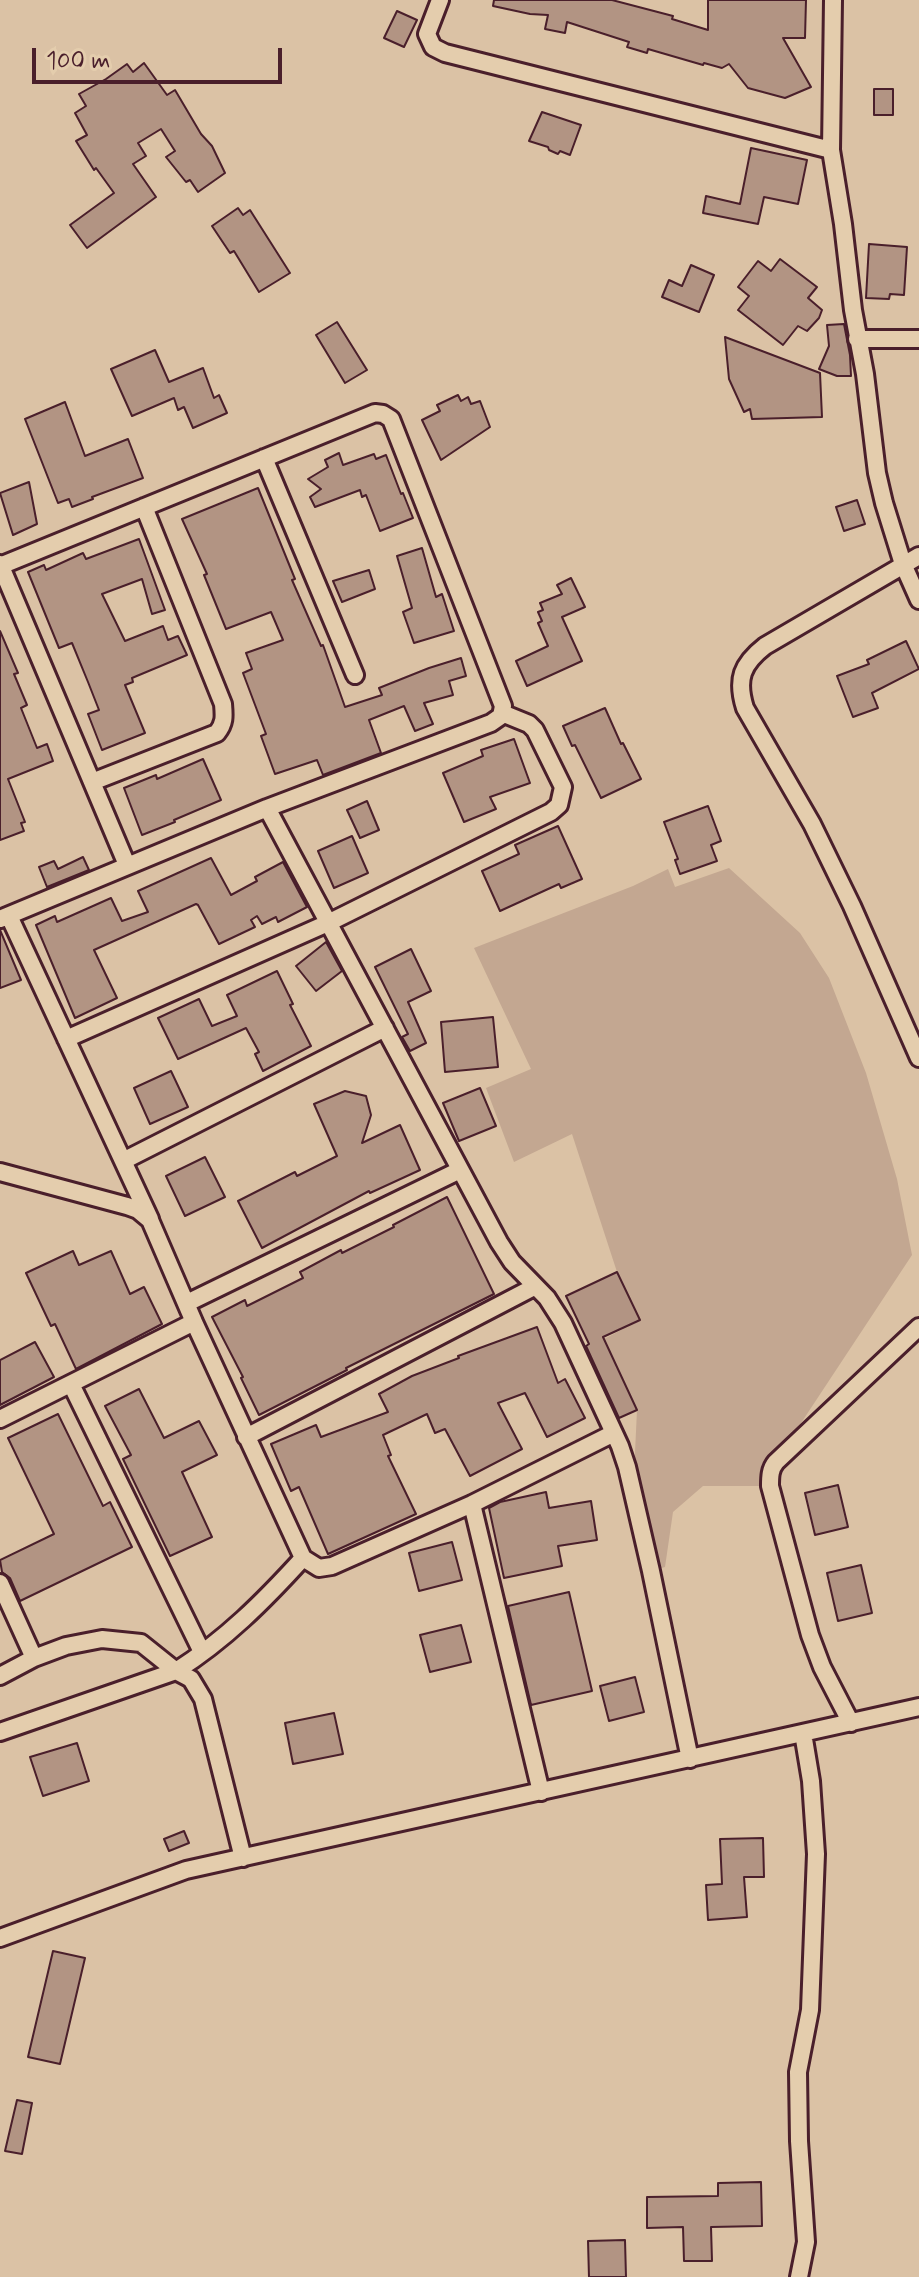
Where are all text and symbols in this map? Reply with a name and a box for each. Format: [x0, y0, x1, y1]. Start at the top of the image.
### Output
scale bar [36, 32, 286, 82]
text: 100 m [46, 46, 110, 77]

